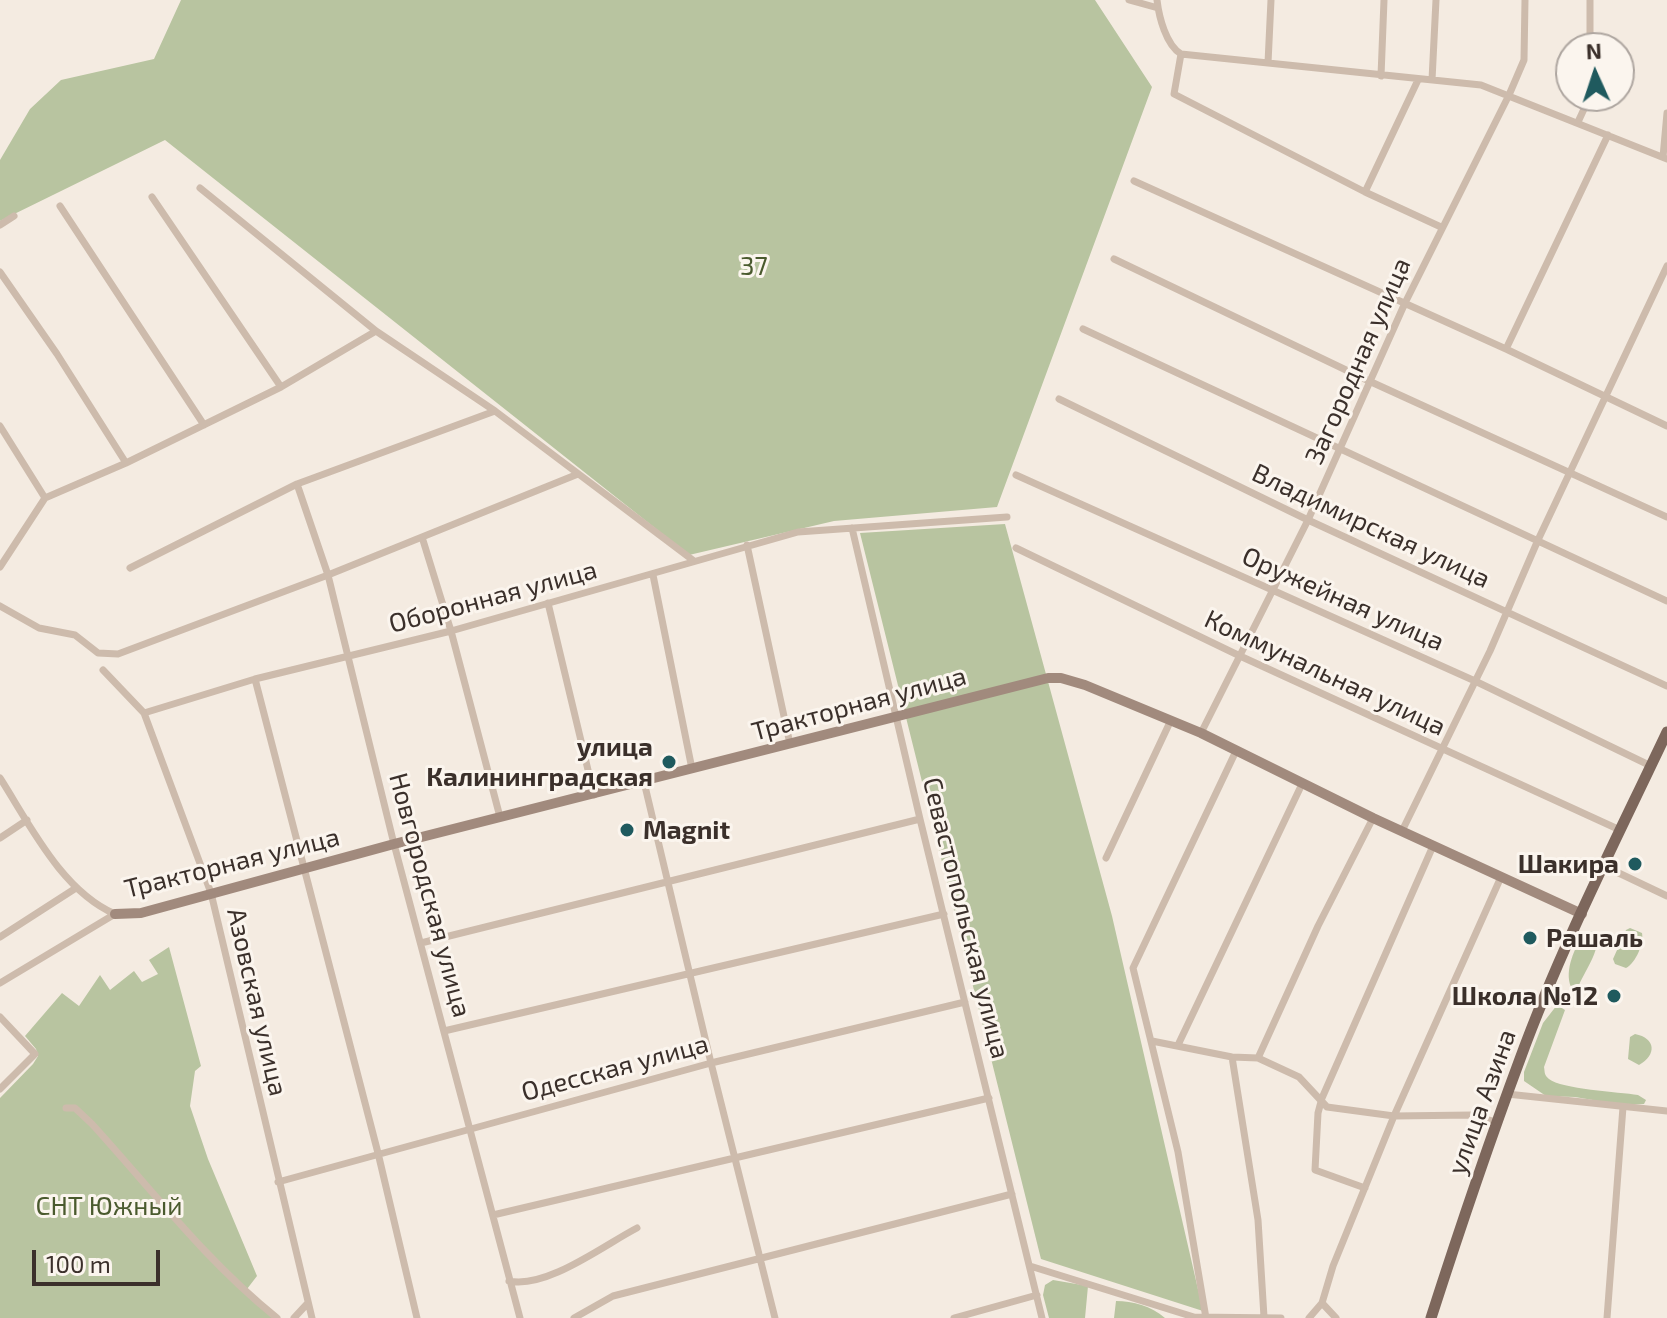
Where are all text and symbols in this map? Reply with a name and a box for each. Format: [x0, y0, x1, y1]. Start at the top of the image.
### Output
north arrow [1555, 32, 1635, 112]
text: N [1585, 37, 1602, 63]
park label: 37 [740, 250, 768, 282]
street label: Загородная улица [1299, 253, 1417, 469]
street label: Владимирская улица [1247, 457, 1495, 595]
street label: Оружейная улица [1237, 540, 1449, 658]
street label: Оборонная улица [385, 554, 601, 640]
street label: Коммунальная улица [1199, 603, 1451, 743]
street label: Тракторная улица [748, 660, 970, 748]
place label: улица Калининградская [426, 731, 653, 792]
marker: улица Калининградская [660, 753, 678, 771]
street label: Новгородская улица [382, 769, 478, 1021]
street label: Севастопольская улица [916, 774, 1016, 1062]
place label: Magnit [643, 814, 730, 846]
street label: Тракторная улица [121, 821, 343, 905]
marker: Magnit [618, 821, 636, 839]
place label: Шакира [1518, 848, 1619, 880]
marker: Шакира [1626, 855, 1644, 873]
street label: Азовская улица [220, 905, 294, 1099]
place label: Рашаль [1546, 922, 1643, 954]
marker: Рашаль [1521, 929, 1539, 947]
place label: Школа №12 [1452, 980, 1598, 1012]
marker: Школа №12 [1605, 987, 1623, 1005]
street label: улица Азина [1441, 1025, 1523, 1179]
street label: Одесская улица [518, 1028, 712, 1108]
park label: СНТ Южный [36, 1190, 182, 1222]
scale bar [36, 1234, 164, 1284]
text: 100 m [46, 1249, 111, 1278]

